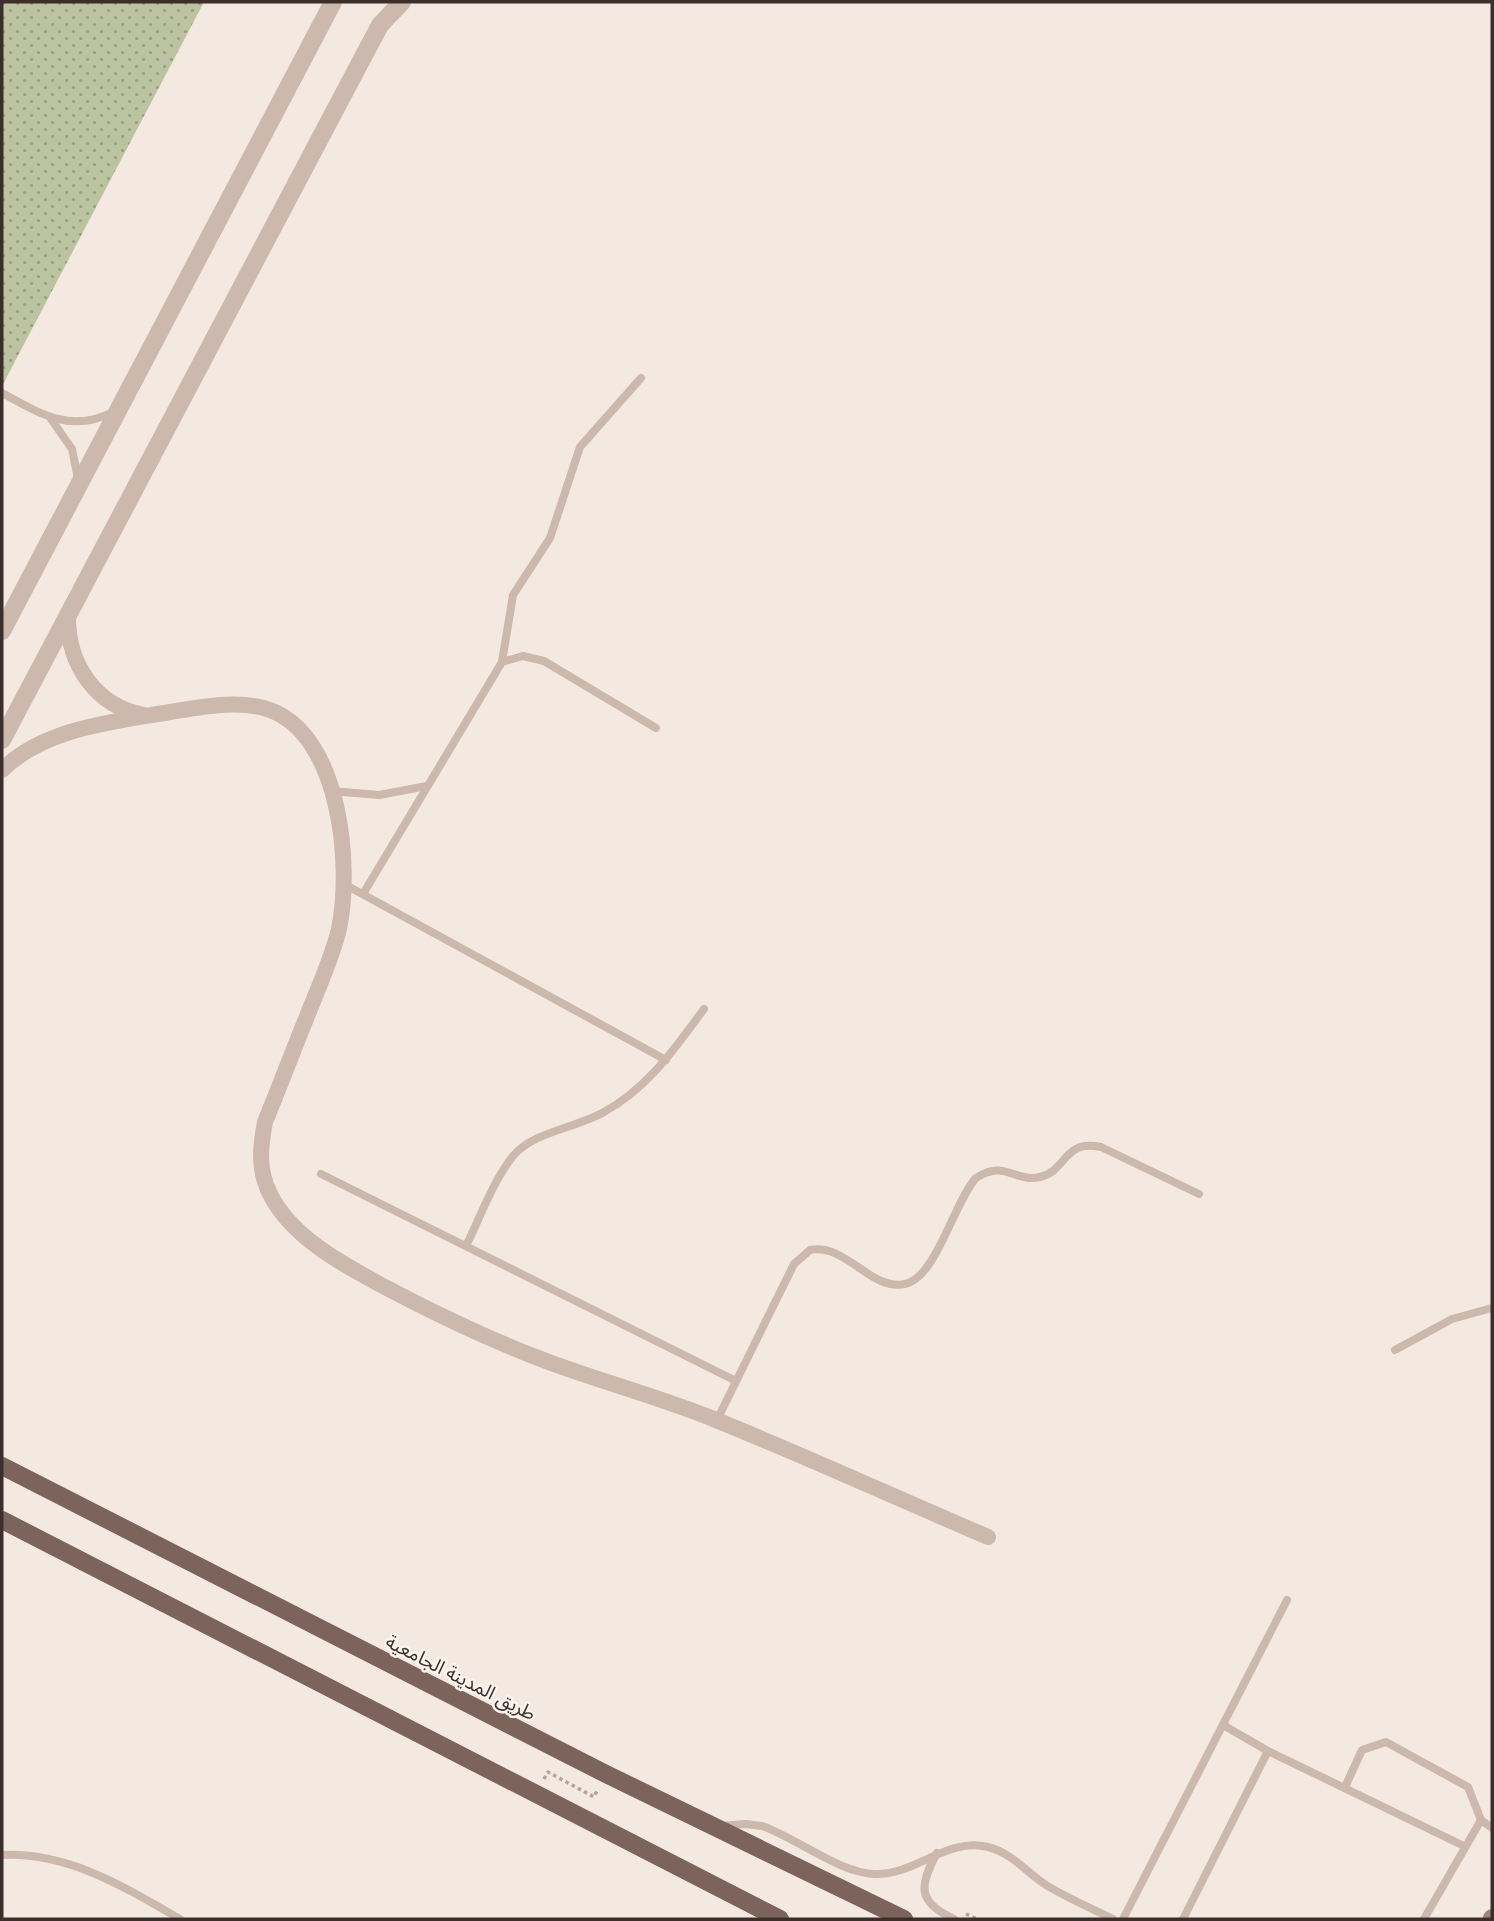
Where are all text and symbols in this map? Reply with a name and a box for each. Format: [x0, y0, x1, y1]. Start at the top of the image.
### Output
street label: طريق المدينة الجامعية [382, 1630, 540, 1725]

